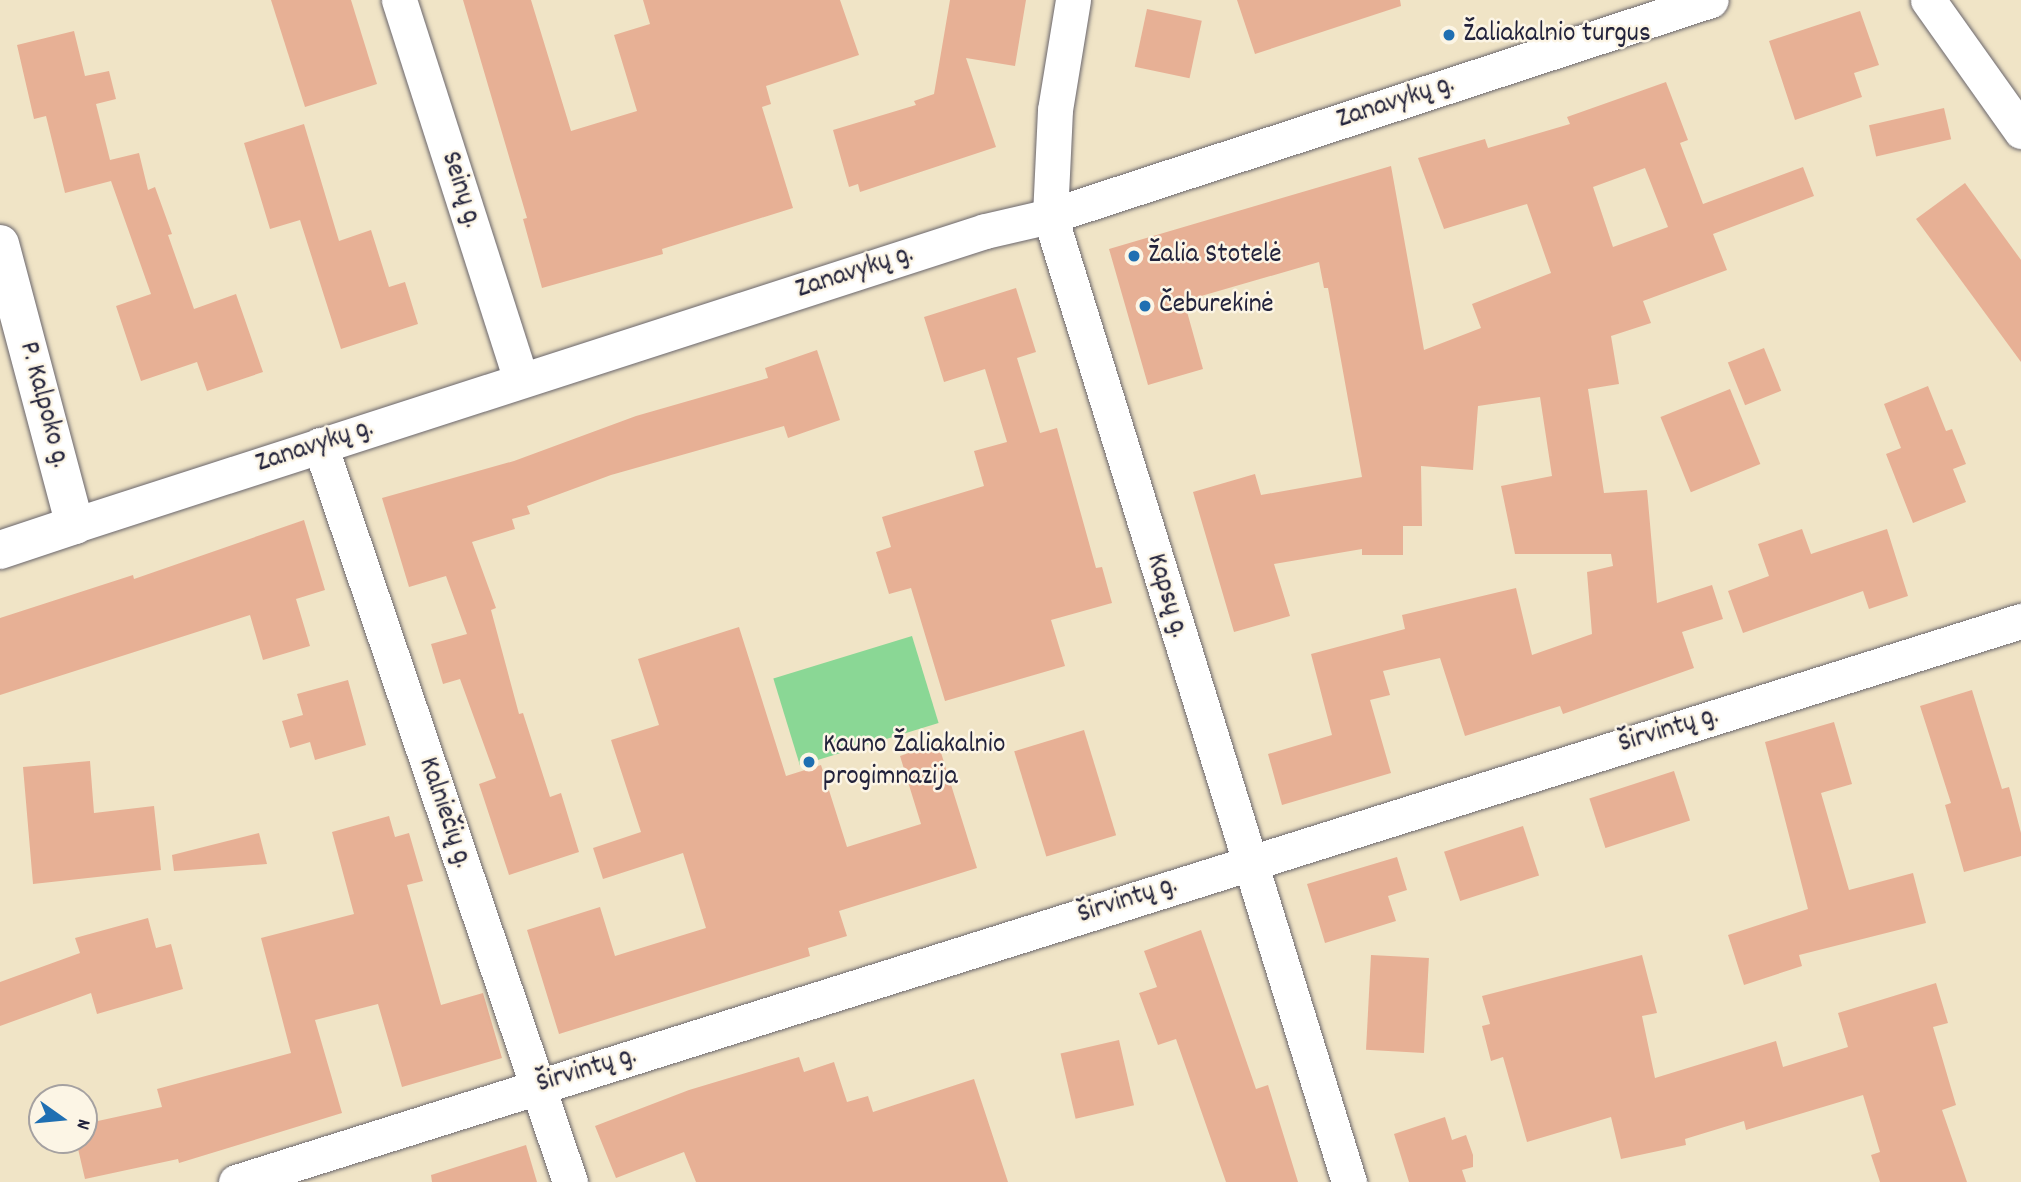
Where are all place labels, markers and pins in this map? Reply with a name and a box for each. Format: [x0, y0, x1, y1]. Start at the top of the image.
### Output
place label: Žaliakalnio turgus [1463, 18, 1651, 52]
marker: Žaliakalnio turgus [1441, 27, 1457, 43]
place label: Žalia Stotelė [1148, 239, 1282, 273]
marker: Žalia Stotelė [1126, 248, 1142, 264]
place label: Čeburekinė [1159, 289, 1274, 323]
marker: Čeburekinė [1137, 298, 1153, 314]
place label: Kauno Žaliakalnio progimnazija [823, 729, 1005, 795]
marker: Kauno Žaliakalnio progimnazija [801, 754, 817, 770]

